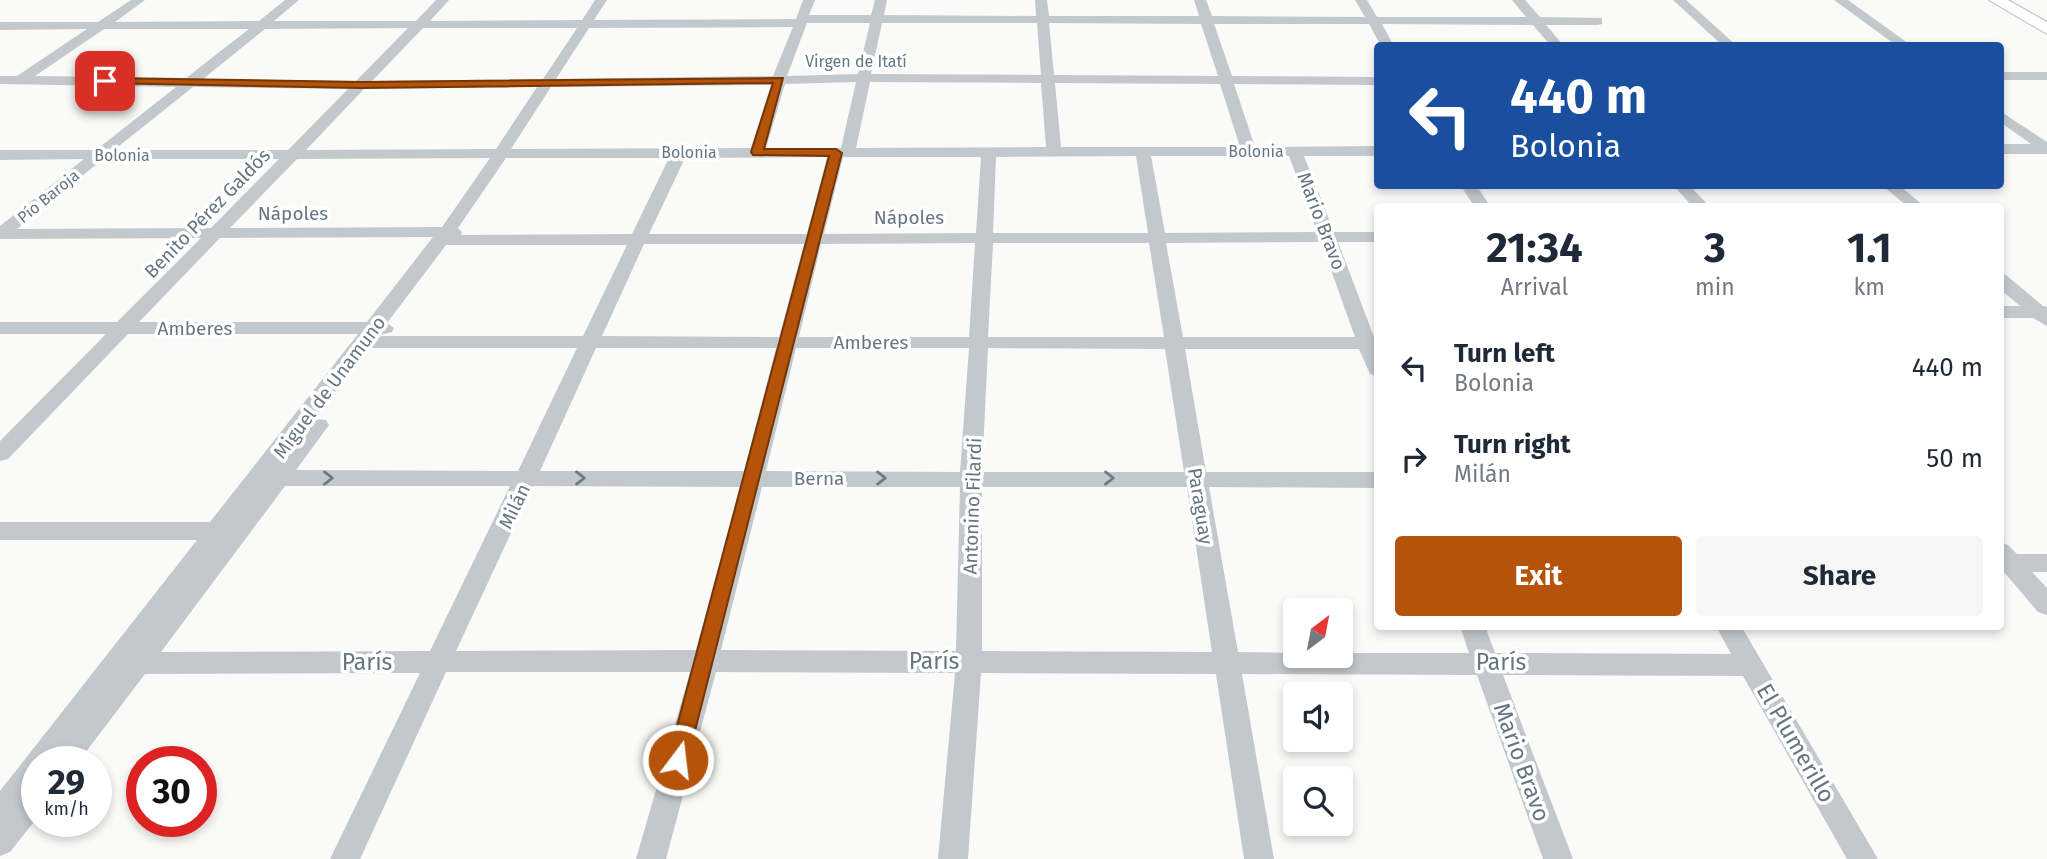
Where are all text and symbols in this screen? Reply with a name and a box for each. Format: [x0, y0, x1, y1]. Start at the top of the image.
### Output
pin [75, 51, 135, 111]
street label: Virgen de Itatí [805, 52, 907, 71]
icon: arrive [86, 62, 124, 100]
text: 440 m [1510, 67, 1647, 126]
icon: left [1395, 70, 1486, 161]
text: Bolonia [1510, 127, 1621, 165]
street label: Bolonia [1228, 142, 1284, 161]
street label: Bolonia [661, 143, 717, 162]
street label: Benito Pérez Galdós [140, 144, 275, 283]
street label: Bolonia [94, 146, 150, 165]
street label: Pío Baroja [14, 166, 83, 227]
street label: Mario Bravo [1292, 169, 1351, 273]
street label: Nápoles [258, 202, 328, 225]
street label: Nápoles [874, 206, 944, 229]
text: 21:34 [1486, 223, 1583, 273]
text: 3 [1704, 223, 1726, 273]
text: 1.1 [1847, 223, 1892, 273]
text: Arrival [1501, 273, 1568, 301]
text: min [1695, 273, 1735, 301]
text: km [1854, 273, 1885, 301]
street label: Miguel de Unamuno [268, 312, 390, 463]
street label: Amberes [158, 317, 233, 340]
street label: Amberes [834, 331, 909, 354]
text: Turn left [1454, 338, 1555, 369]
icon: left [1395, 349, 1433, 387]
text: 440 m [1912, 352, 1983, 383]
text: Bolonia [1454, 369, 1534, 397]
text: Turn right [1454, 429, 1571, 460]
street label: Antonino Filardi [959, 437, 986, 575]
icon: right [1395, 440, 1433, 478]
text: 50 m [1926, 443, 1983, 474]
text: Milán [1454, 460, 1511, 488]
street label: Paraguay [1183, 466, 1218, 547]
street label: Berna [794, 467, 844, 490]
one-way arrow [323, 470, 334, 486]
one-way arrow [575, 470, 586, 486]
one-way arrow [876, 470, 887, 486]
one-way arrow [1104, 470, 1114, 486]
street label: Milán [494, 480, 535, 532]
button: Exit [1395, 536, 1682, 616]
button: Share [1696, 536, 1983, 616]
north arrow [1283, 598, 1353, 668]
map controls [1283, 598, 1353, 836]
street label: París [909, 647, 959, 675]
street label: París [342, 648, 392, 676]
street label: París [1476, 648, 1526, 676]
street label: El Plumerillo [1751, 679, 1841, 807]
button: sound [1283, 682, 1353, 752]
street label: Mario Bravo [1488, 699, 1556, 825]
position arrow [641, 723, 715, 797]
speed limit sign: 30 [126, 746, 217, 837]
text: 29 [48, 761, 85, 803]
button: search [1283, 766, 1353, 836]
text: km/h [44, 798, 89, 820]

